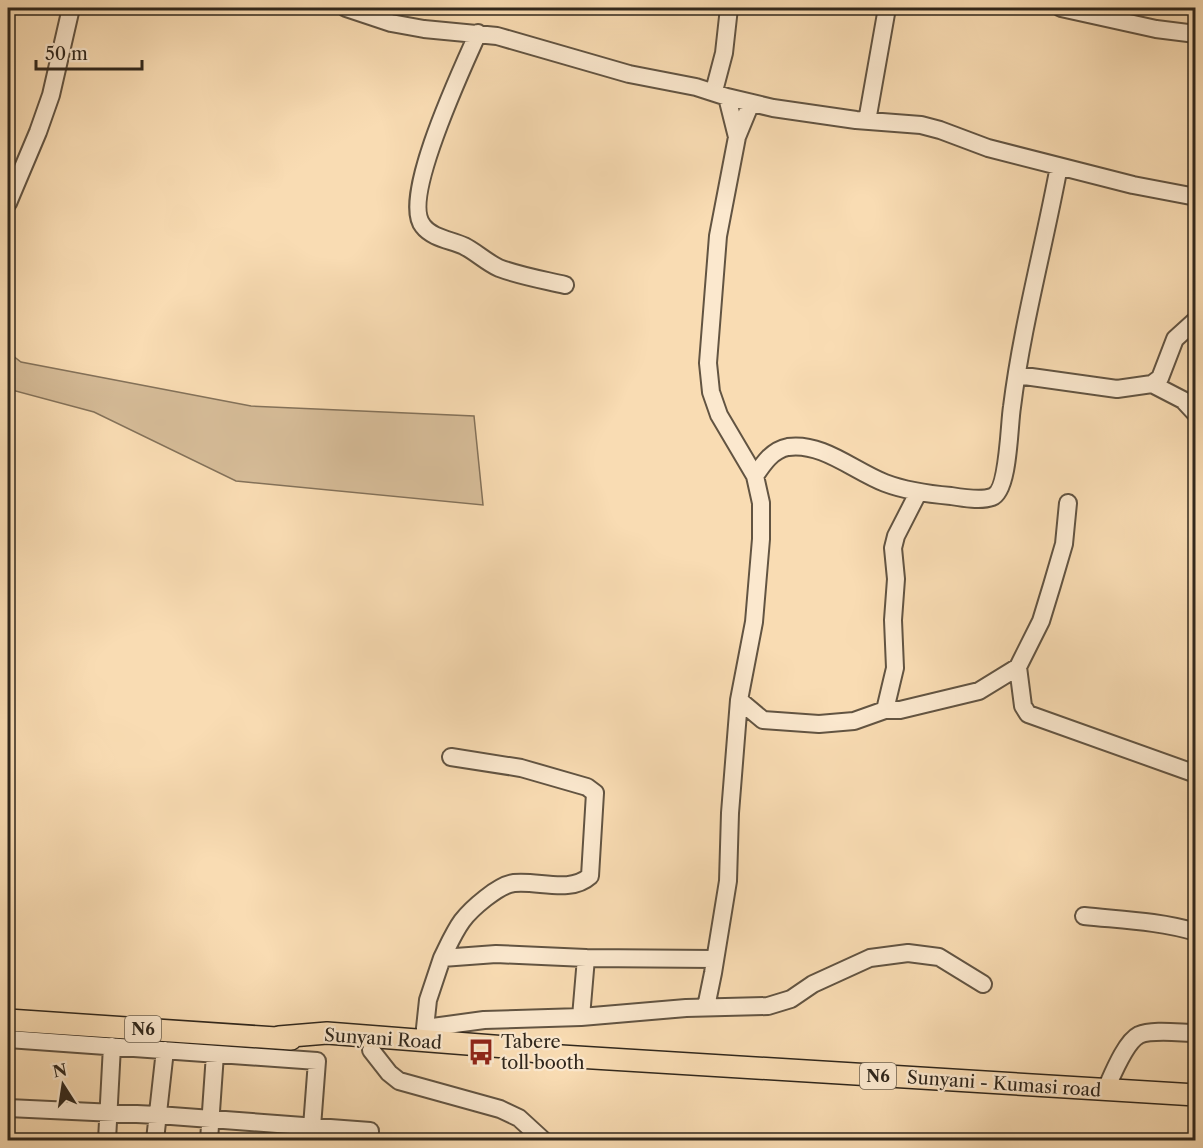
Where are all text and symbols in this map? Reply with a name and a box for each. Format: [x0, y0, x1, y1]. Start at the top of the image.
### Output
scale bar [36, 33, 142, 71]
text: 50 m [45, 43, 88, 65]
road number: N6 [125, 1016, 161, 1042]
street label: Sunyani Road [323, 1024, 443, 1054]
place label: Tabere toll booth [501, 1031, 584, 1074]
bus stop icon: Tabere toll booth [466, 1037, 496, 1067]
north arrow [33, 1055, 93, 1115]
text: N [51, 1059, 69, 1082]
road number: N6 [860, 1063, 896, 1089]
street label: Sunyani - Kumasi road [906, 1066, 1102, 1102]

